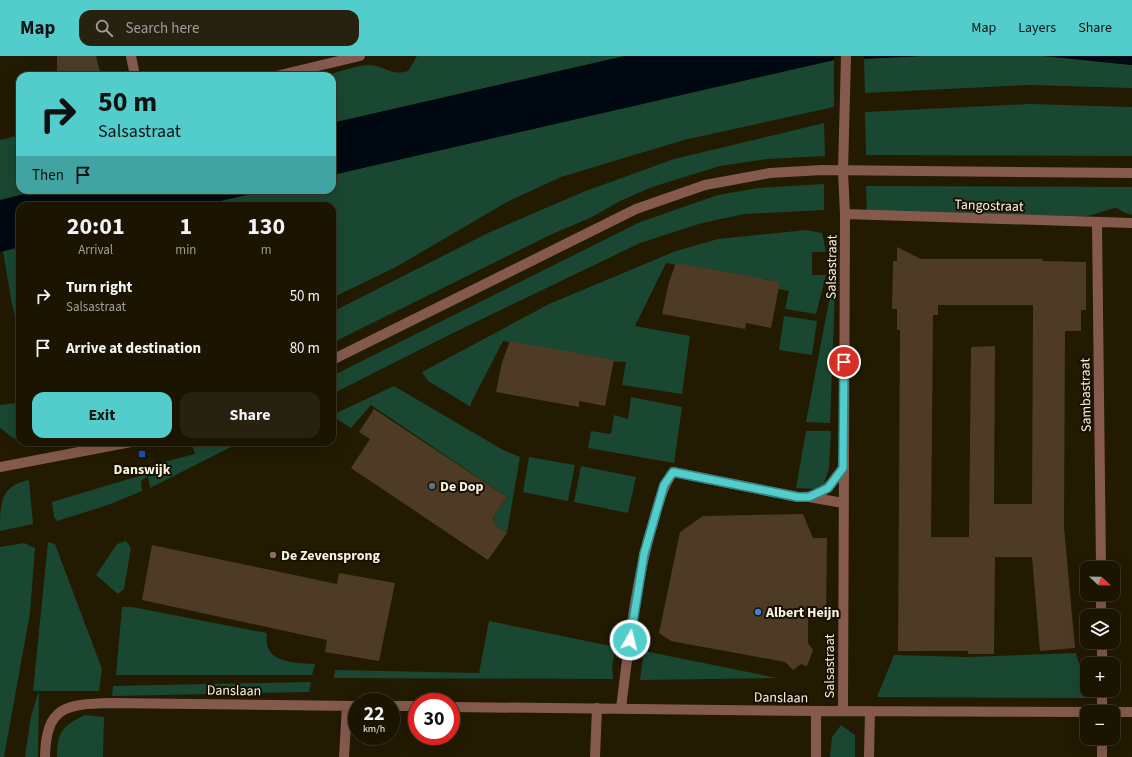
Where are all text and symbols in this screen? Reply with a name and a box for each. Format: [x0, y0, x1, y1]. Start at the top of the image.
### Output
search box [79, 10, 359, 46]
text: Map [20, 15, 55, 42]
icon: search [93, 17, 115, 39]
text: Search here [125, 18, 199, 39]
text: Map [971, 18, 996, 38]
text: Layers [1018, 18, 1056, 38]
text: Share [1078, 18, 1112, 38]
text: 50 m [98, 82, 157, 122]
icon: right [32, 88, 84, 140]
text: Salsastraat [98, 119, 181, 144]
icon: arrive [72, 164, 94, 186]
text: Then [32, 165, 64, 186]
street label: Tangostraat [954, 195, 1024, 217]
text: 20:01 [67, 209, 125, 244]
text: 1 [180, 209, 192, 244]
text: 130 [247, 209, 285, 244]
street label: Salsastraat [821, 234, 843, 299]
text: Arrival [78, 241, 113, 259]
text: min [175, 241, 196, 259]
text: m [261, 241, 272, 259]
text: Turn right [66, 277, 132, 298]
icon: right [32, 285, 54, 307]
text: 50 m [290, 286, 320, 307]
text: Salsastraat [66, 298, 126, 316]
icon: arrive [32, 337, 54, 359]
text: Arrive at destination [66, 338, 201, 359]
text: 80 m [290, 338, 320, 359]
pin [827, 345, 861, 379]
icon: arrive [833, 351, 855, 373]
street label: Sambastraat [1075, 357, 1097, 432]
button: Exit [32, 392, 172, 438]
button: Share [180, 392, 320, 438]
marker: Danswijk [137, 449, 147, 459]
place label: Danswijk [114, 460, 171, 480]
place label: De Dop [440, 477, 484, 497]
marker: De Dop [427, 481, 437, 491]
place label: De Zevensprong [281, 546, 380, 566]
marker: De Zevensprong [268, 550, 278, 560]
north arrow [1080, 561, 1120, 601]
map controls [1080, 561, 1120, 745]
place label: Albert Heijn [765, 603, 840, 623]
marker: Albert Heijn [753, 607, 763, 617]
button: layers [1080, 609, 1120, 649]
position arrow [609, 619, 651, 661]
street label: Salsastraat [820, 633, 840, 698]
button: + [1080, 657, 1120, 697]
street label: Danslaan [207, 681, 261, 701]
street label: Danslaan [754, 688, 808, 708]
speed limit sign: 30 [408, 693, 460, 745]
text: 22 [363, 700, 385, 728]
button: − [1080, 705, 1120, 745]
text: km/h [363, 722, 385, 736]

